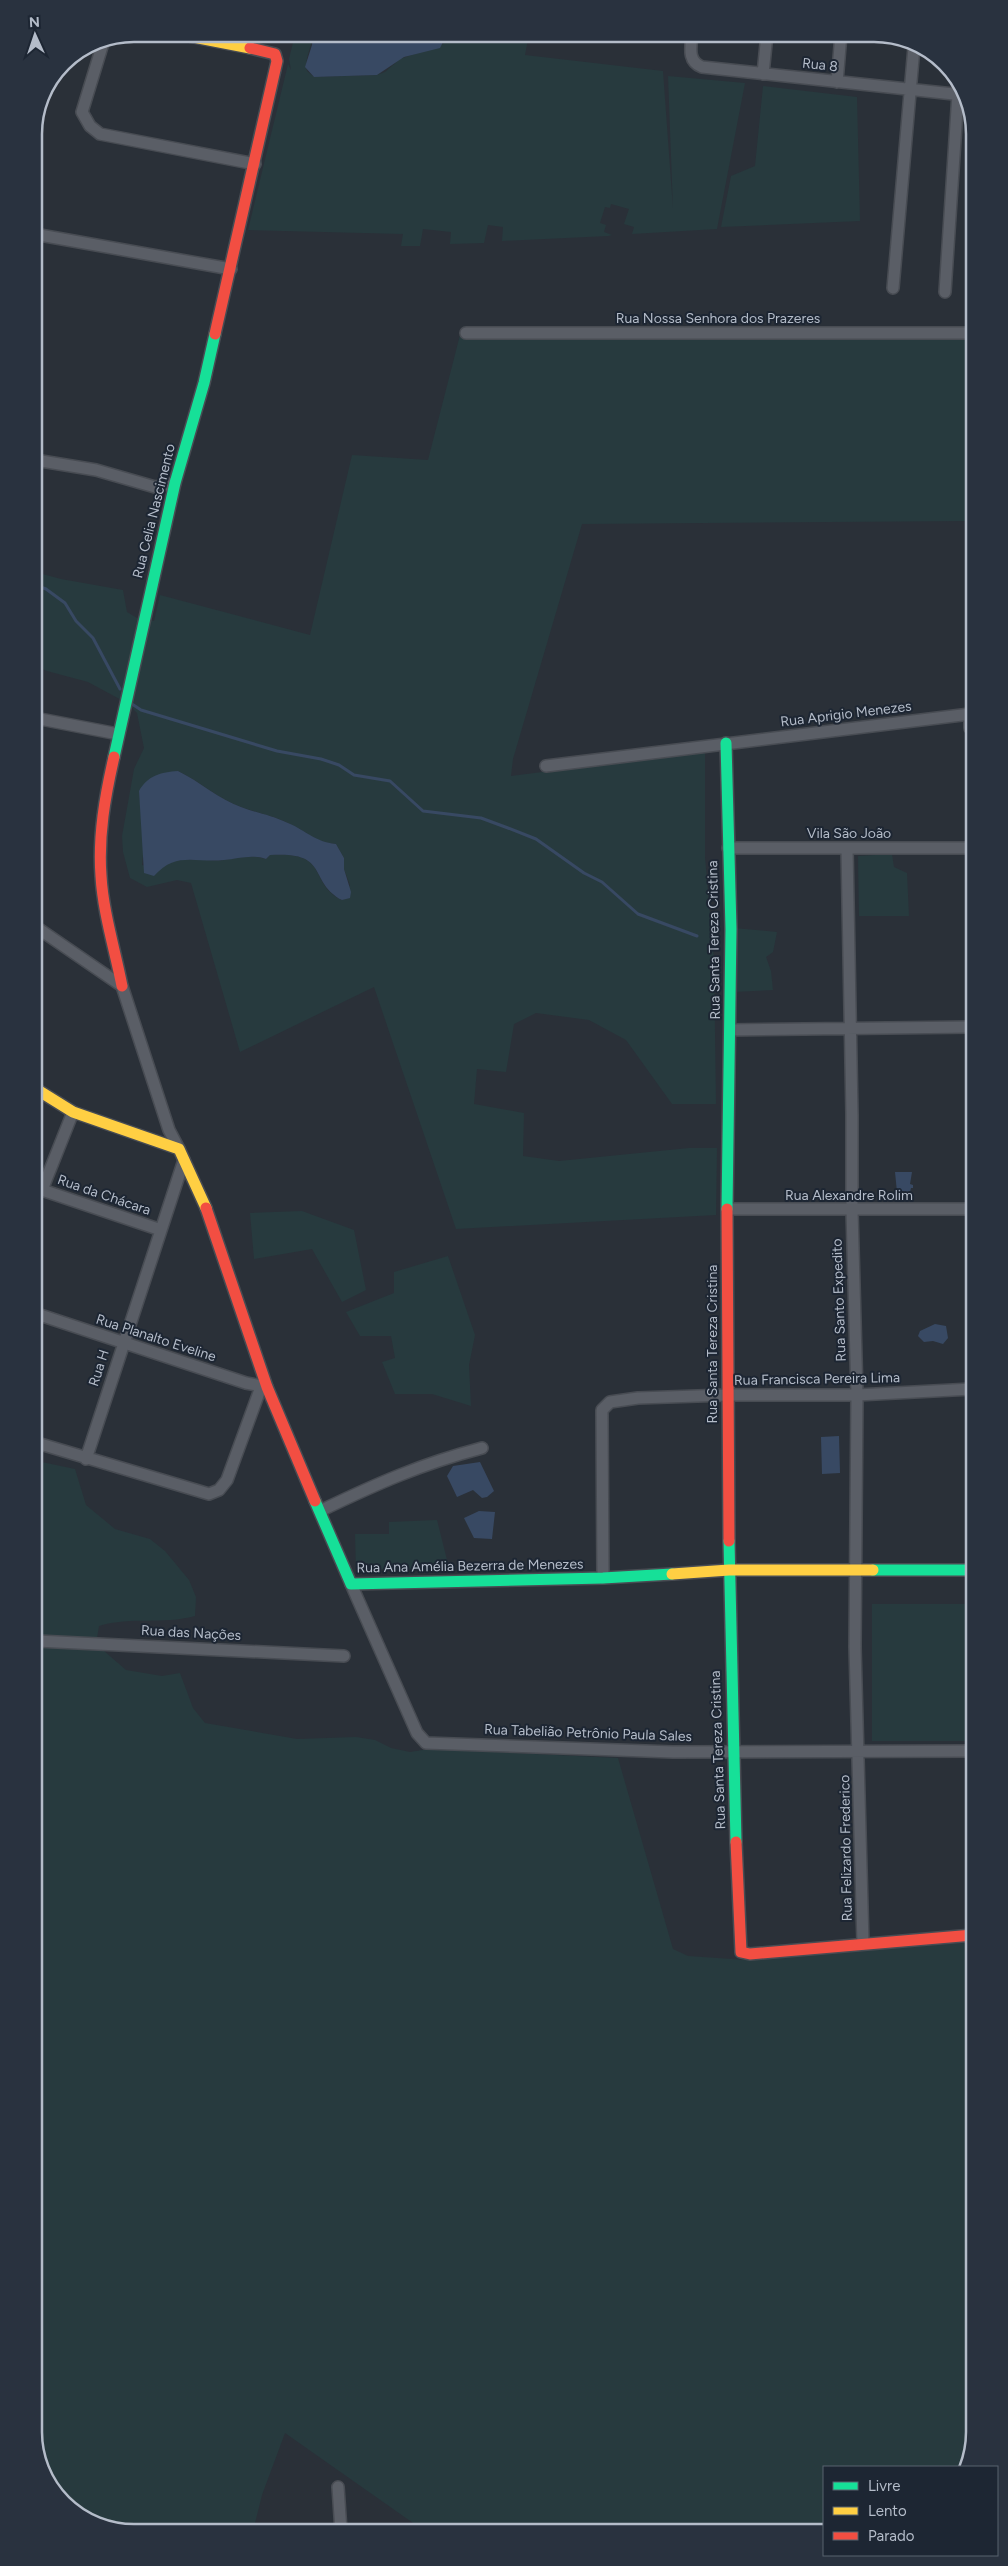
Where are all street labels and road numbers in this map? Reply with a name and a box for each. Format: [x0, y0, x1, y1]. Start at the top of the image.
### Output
street label: Rua 8 [801, 55, 839, 75]
street label: Rua Nossa Senhora dos Prazeres [616, 310, 820, 327]
street label: Rua Celia Nascimento [129, 442, 179, 580]
street label: Rua Aprigio Menezes [779, 698, 913, 730]
street label: Vila São João [807, 825, 891, 842]
street label: Rua Santa Tereza Cristina [704, 860, 724, 1020]
street label: Rua da Chácara [55, 1171, 153, 1219]
street label: Rua Alexandre Rolim [785, 1187, 913, 1204]
street label: Rua Santo Expedito [828, 1238, 850, 1362]
street label: Rua Santa Tereza Cristina [704, 1264, 721, 1424]
street label: Rua Planalto Eveline [94, 1311, 218, 1366]
street label: Rua H [85, 1347, 113, 1389]
street label: Rua Francisca Pereira Lima [734, 1369, 900, 1389]
street label: Rua Ana Amélia Bezerra de Menezes [356, 1556, 584, 1576]
street label: Rua das Nações [140, 1622, 242, 1644]
street label: Rua Santa Tereza Cristina [707, 1670, 729, 1830]
street label: Rua Tabelião Petrônio Paula Sales [484, 1721, 692, 1745]
street label: Rua Felizardo Frederico [836, 1775, 856, 1921]

